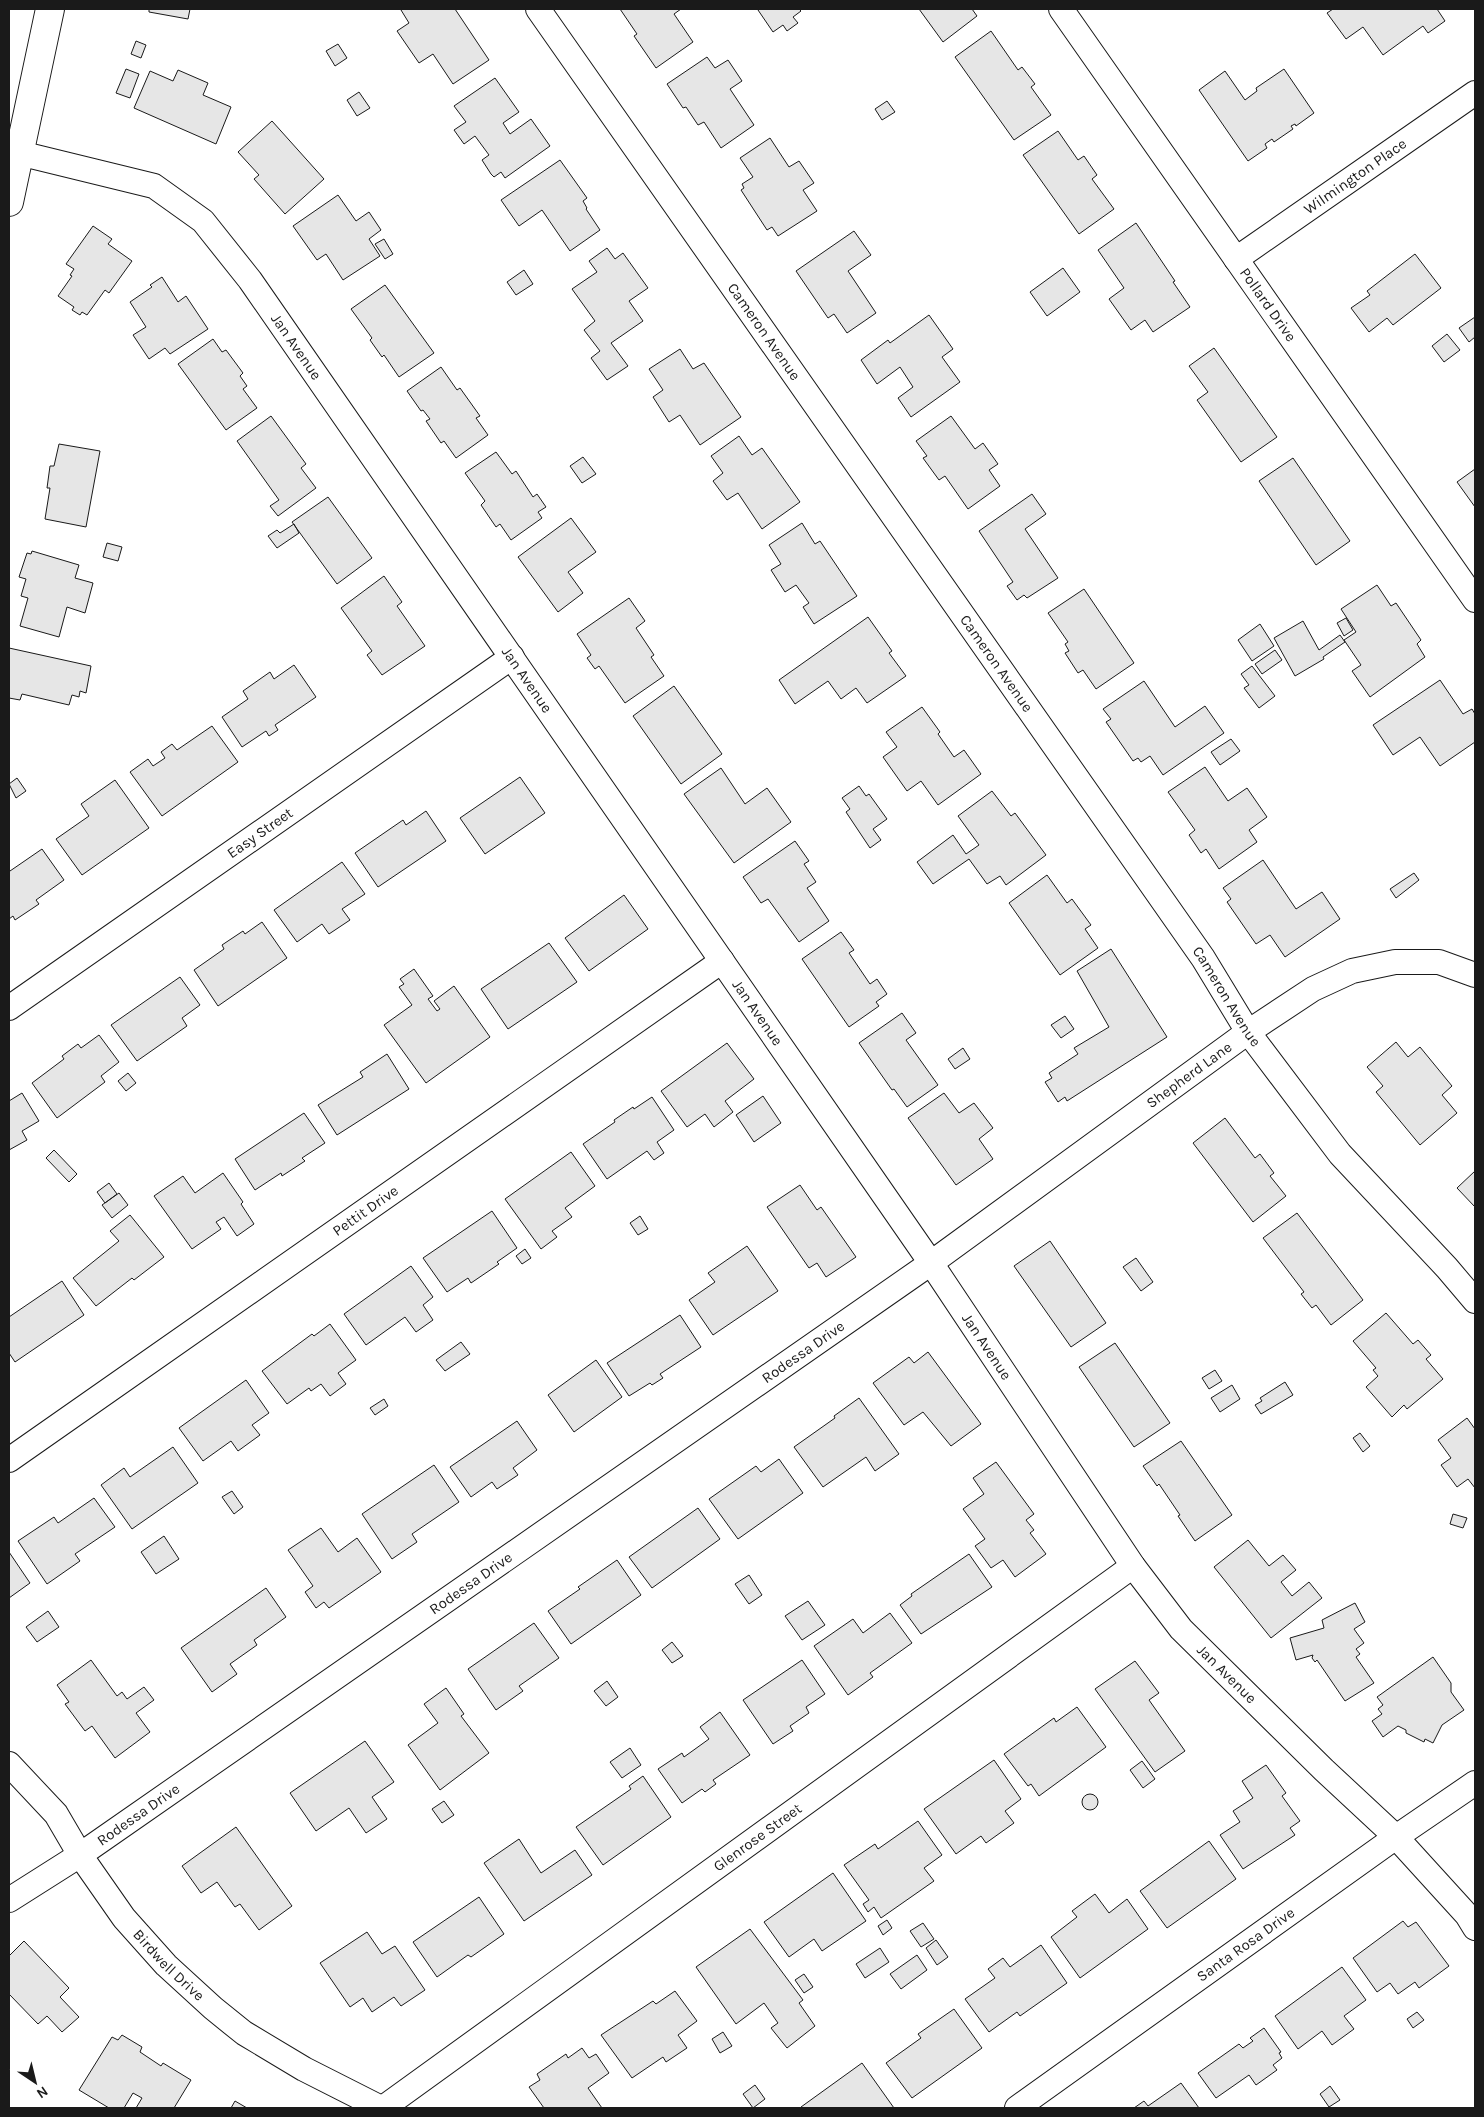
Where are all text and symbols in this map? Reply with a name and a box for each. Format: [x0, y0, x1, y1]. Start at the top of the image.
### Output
street label: Wilmington Place [1300, 134, 1410, 218]
street label: Pollard Drive [1236, 264, 1300, 345]
street label: Cameron Avenue [724, 279, 804, 384]
street label: Jan Avenue [267, 310, 325, 383]
street label: Cameron Avenue [956, 611, 1037, 716]
street label: Jan Avenue [498, 643, 556, 716]
street label: Easy Street [224, 804, 297, 862]
street label: Cameron Avenue [1189, 943, 1265, 1050]
street label: Jan Avenue [728, 976, 787, 1049]
street label: Shepherd Lane [1143, 1038, 1235, 1112]
street label: Pettit Drive [329, 1181, 402, 1240]
street label: Jan Avenue [958, 1310, 1015, 1383]
street label: Rodessa Drive [758, 1317, 848, 1387]
street label: Rodessa Drive [426, 1548, 516, 1618]
street label: Jan Avenue [1193, 1641, 1260, 1707]
street label: Rodessa Drive [93, 1779, 183, 1849]
street label: Glenrose Street [710, 1799, 805, 1875]
street label: Santa Rosa Drive [1193, 1903, 1298, 1986]
street label: Birdwell Drive [129, 1926, 208, 2005]
north arrow [10, 2057, 60, 2107]
text: N [33, 2082, 51, 2102]

